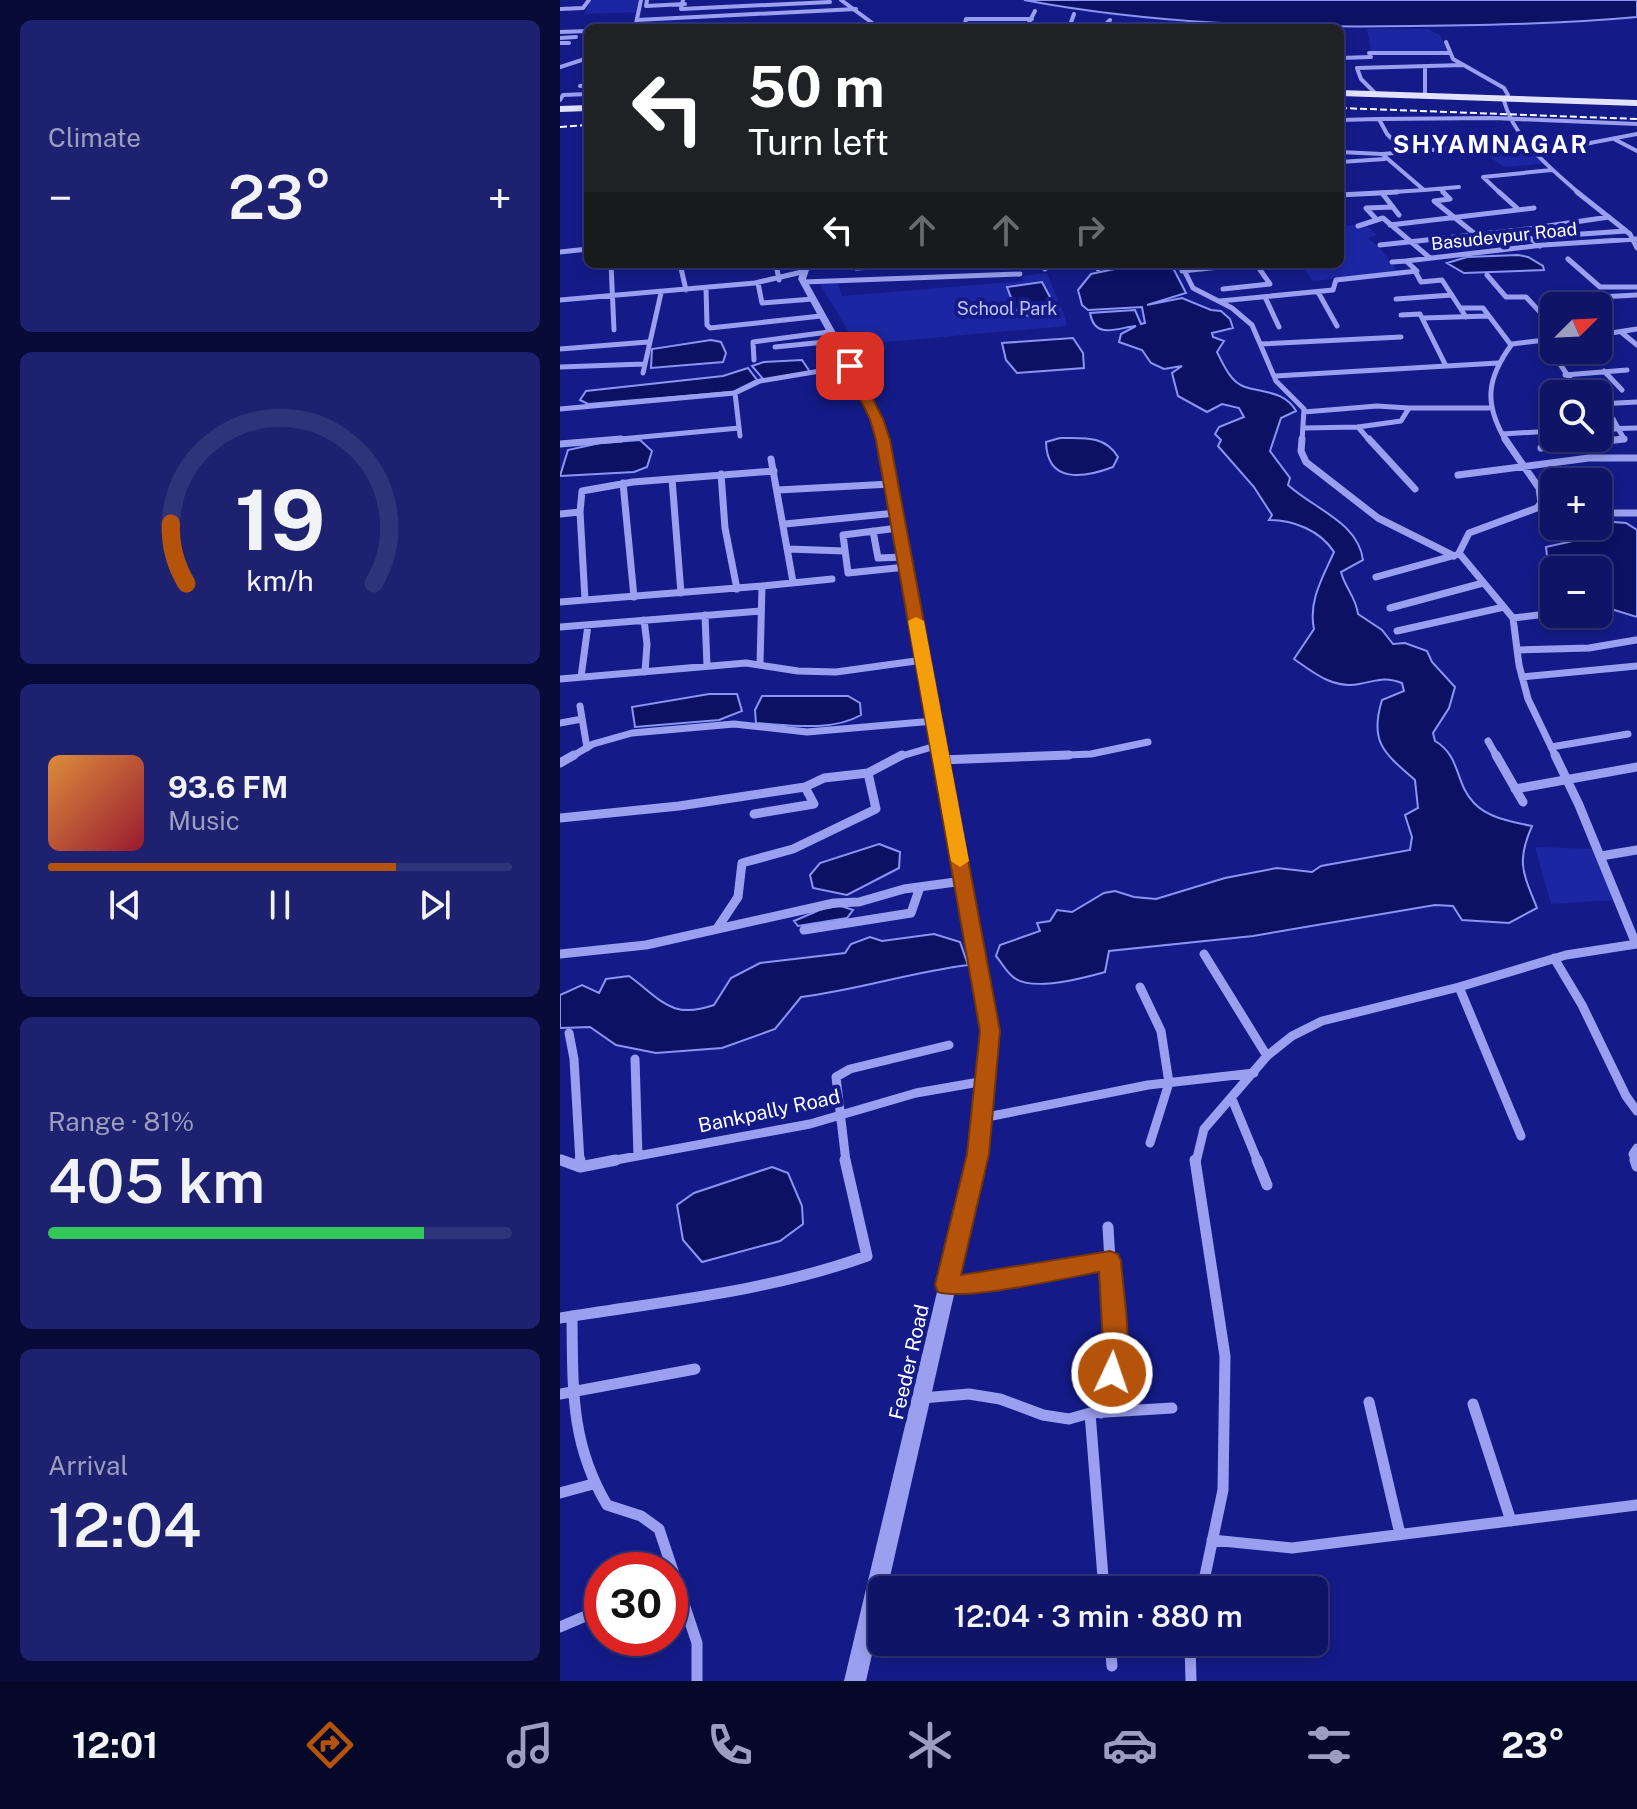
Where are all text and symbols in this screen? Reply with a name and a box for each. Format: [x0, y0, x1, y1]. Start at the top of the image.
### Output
text: 50 m [748, 54, 885, 120]
icon: left [616, 56, 720, 160]
text: Turn left [748, 121, 889, 163]
text: Climate [48, 122, 141, 153]
district label: SHYAMNAGAR [1393, 130, 1589, 158]
text: 23° [228, 162, 332, 233]
text: − [48, 172, 72, 224]
text: + [488, 172, 512, 224]
icon: left [816, 208, 860, 252]
icon: ahead [900, 208, 944, 252]
icon: ahead [984, 208, 1028, 252]
icon: right [1068, 208, 1112, 252]
street label: Basudevpur Road [1430, 218, 1578, 254]
north arrow [1540, 292, 1612, 364]
map controls [1540, 292, 1612, 628]
park label: School Park [957, 298, 1057, 319]
pin [816, 332, 884, 400]
icon: arrive [828, 344, 872, 388]
button: search [1540, 380, 1612, 452]
button: + [1540, 468, 1612, 540]
text: 19 [235, 471, 325, 569]
button: − [1540, 556, 1612, 628]
text: km/h [246, 564, 314, 597]
text: 93.6 FM [168, 769, 288, 805]
text: Music [168, 805, 240, 836]
icon: previous [103, 883, 147, 927]
icon: pause [258, 883, 302, 927]
icon: next [413, 883, 457, 927]
street label: Bankpally Road [696, 1084, 842, 1138]
text: Range · 81% [48, 1106, 194, 1137]
text: 405 km [48, 1146, 265, 1217]
street label: Feeder Road [884, 1302, 934, 1422]
position arrow [1070, 1331, 1154, 1415]
text: Arrival [48, 1450, 128, 1481]
text: 12:04 [48, 1490, 201, 1561]
speed limit sign: 30 [584, 1552, 688, 1656]
text: 12:04 · 3 min · 880 m [953, 1598, 1243, 1634]
icon: directions [302, 1717, 358, 1773]
icon: music [502, 1717, 558, 1773]
icon: phone [702, 1717, 758, 1773]
icon: climate [902, 1717, 958, 1773]
icon: car [1102, 1717, 1158, 1773]
icon: filters [1301, 1717, 1357, 1773]
text: 12:01 [72, 1724, 159, 1766]
text: 23° [1501, 1724, 1565, 1766]

